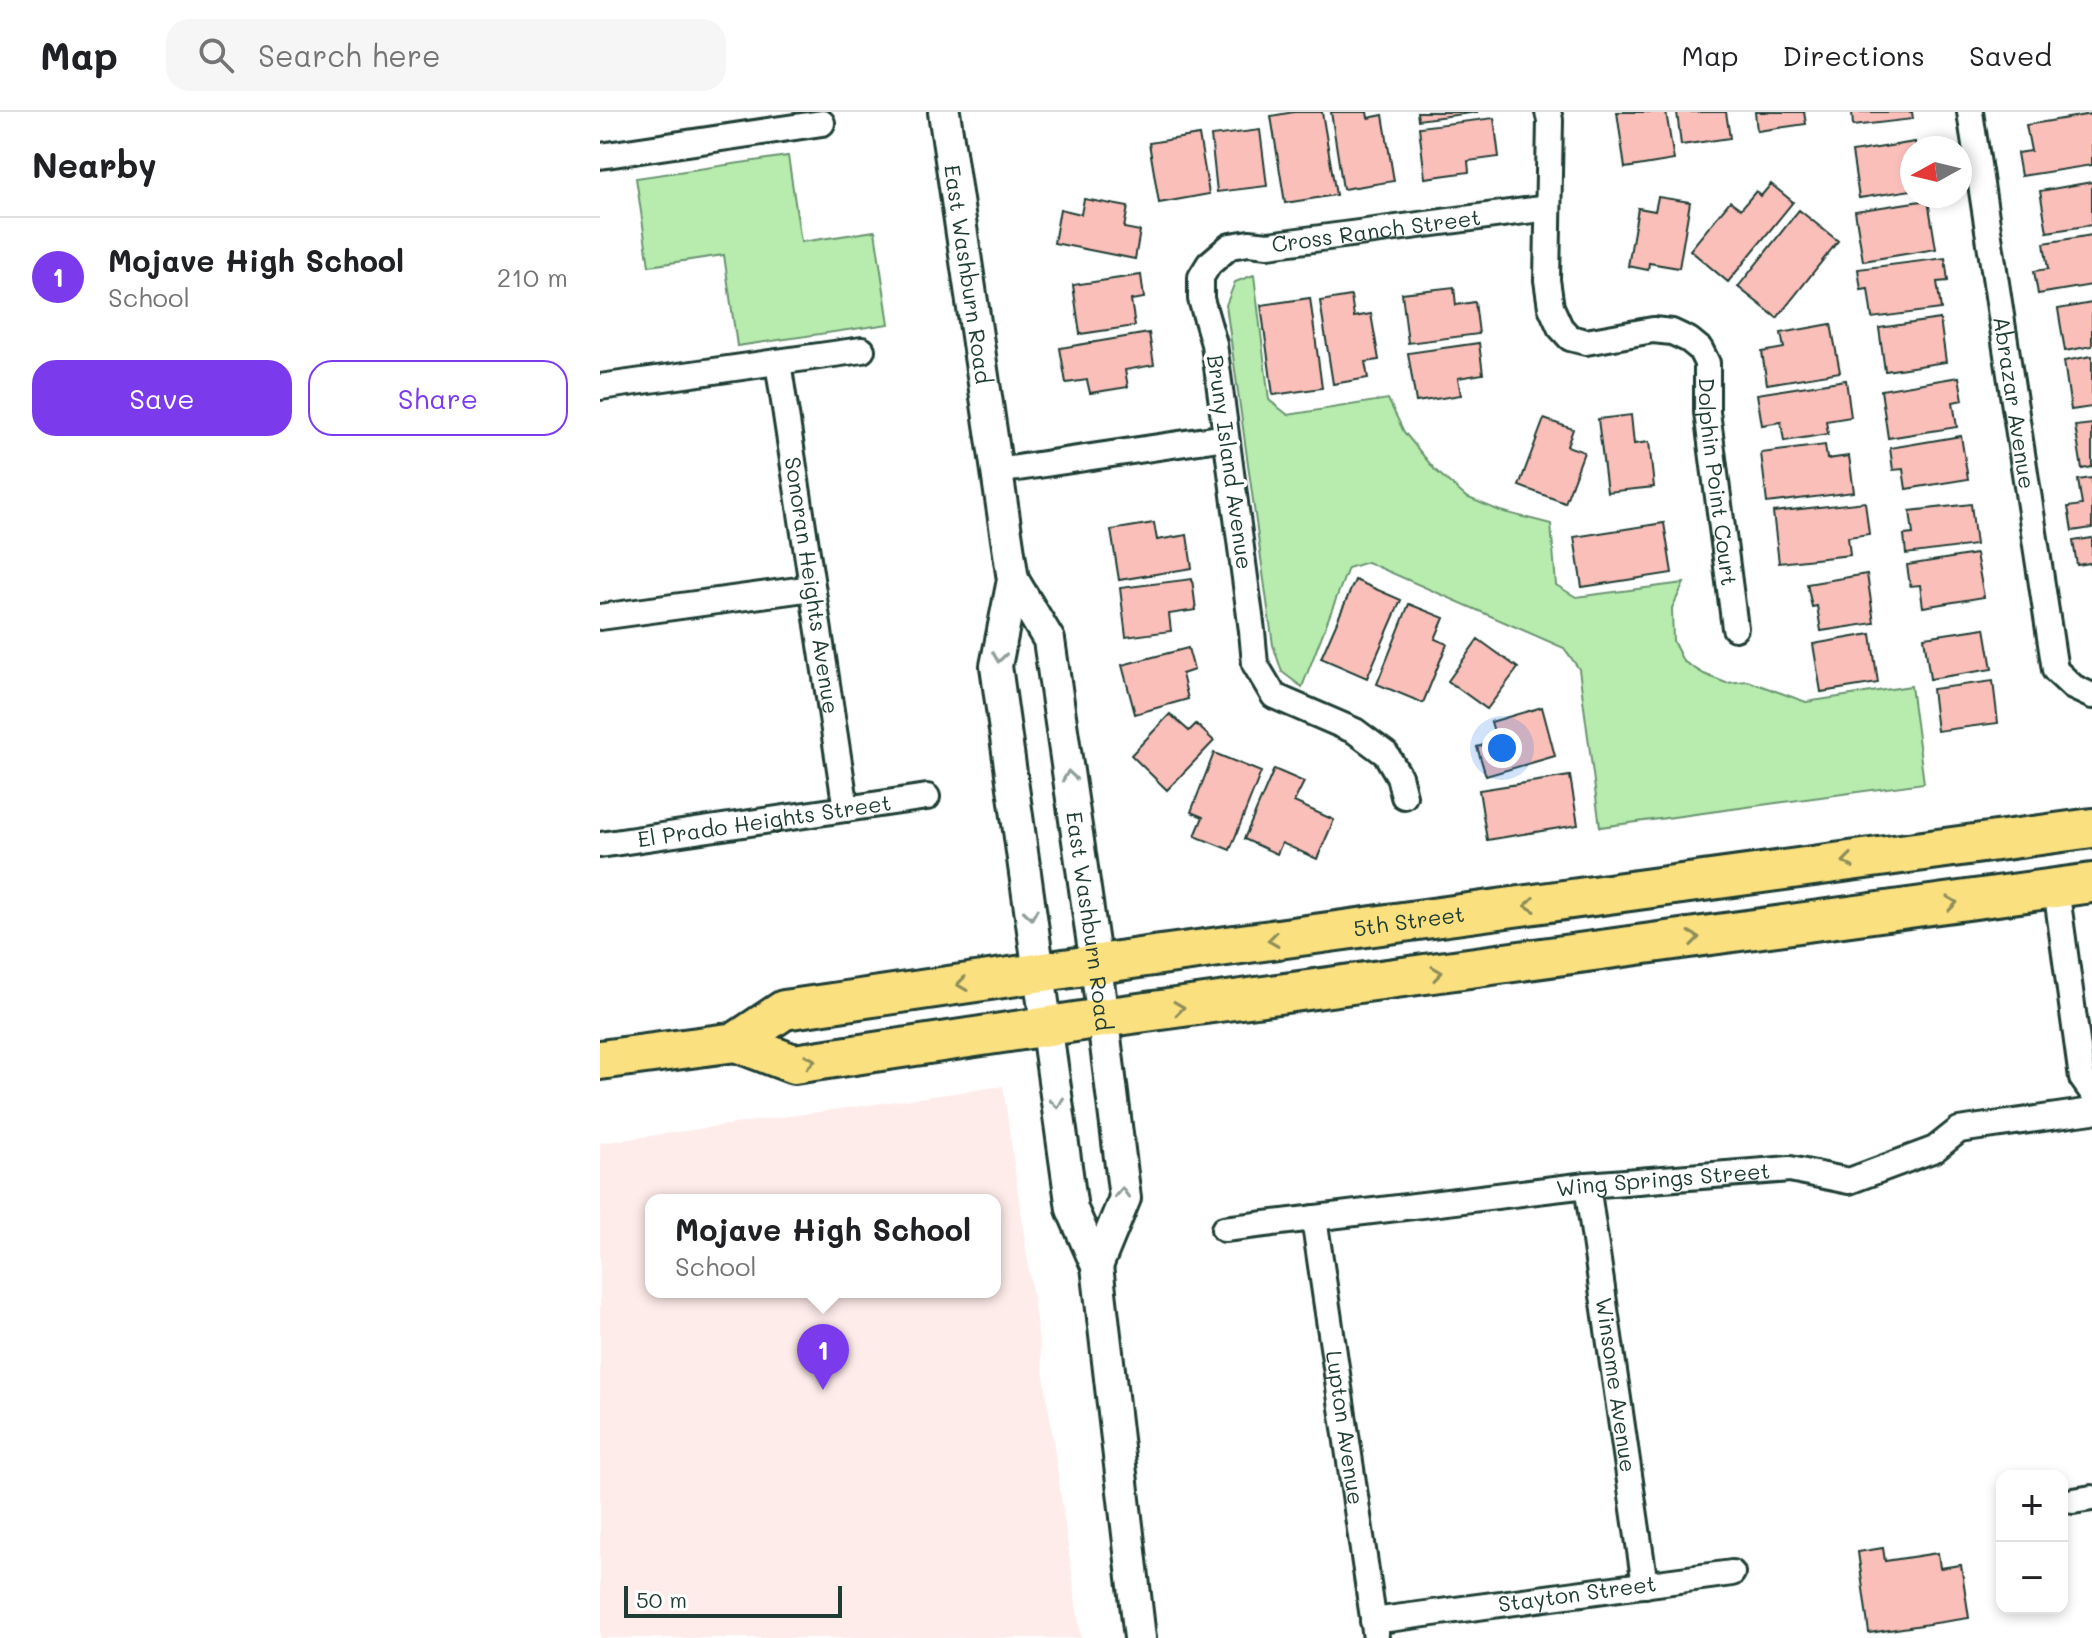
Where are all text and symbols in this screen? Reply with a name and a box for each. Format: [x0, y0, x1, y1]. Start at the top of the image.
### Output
search box [166, 19, 726, 91]
text: Map [40, 30, 118, 80]
icon: search [194, 33, 238, 77]
text: Search here [258, 35, 441, 75]
text: Map [1682, 37, 1739, 73]
text: Directions [1783, 37, 1925, 73]
text: Saved [1969, 37, 2052, 73]
north arrow [1900, 136, 1972, 208]
text: Nearby [32, 142, 157, 187]
street label: East Washburn Road [938, 163, 999, 386]
street label: Cross Ranch Street [1270, 202, 1482, 258]
text: Mojave High School [108, 240, 404, 280]
text: 1 [52, 260, 64, 294]
text: 210 m [497, 260, 568, 294]
text: School [108, 280, 190, 314]
street label: Abrazar Avenue [1987, 314, 2042, 491]
street label: Bruny Island Avenue [1201, 353, 1260, 571]
button: Save [32, 360, 292, 436]
button: Share [308, 360, 568, 436]
street label: Dolphin Point Court [1693, 378, 1744, 587]
street label: Sonoran Heights Avenue [779, 455, 846, 716]
one-way arrow [991, 650, 1008, 664]
your location [1482, 728, 1522, 768]
one-way arrow [1061, 770, 1078, 783]
street label: El Prado Heights Street [635, 787, 893, 853]
street label: East Washburn Road [1060, 810, 1119, 1032]
one-way arrow [1841, 852, 1855, 869]
one-way arrow [1945, 895, 1959, 912]
one-way arrow [1523, 896, 1537, 913]
street label: 5th Street [1351, 899, 1466, 943]
one-way arrow [1022, 907, 1039, 921]
one-way arrow [1687, 930, 1701, 947]
one-way arrow [1266, 931, 1279, 948]
one-way arrow [1430, 965, 1444, 982]
one-way arrow [955, 975, 969, 992]
one-way arrow [1172, 1000, 1186, 1017]
one-way arrow [803, 1054, 817, 1071]
one-way arrow [1048, 1096, 1065, 1110]
street label: Wing Springs Street [1554, 1156, 1771, 1203]
one-way arrow [1114, 1187, 1131, 1199]
popup [645, 1194, 1001, 1298]
text: Mojave High School [675, 1209, 971, 1249]
text: School [675, 1249, 757, 1283]
street label: Winsome Avenue [1589, 1295, 1643, 1474]
pin: 1 [797, 1324, 849, 1390]
street label: Lupton Avenue [1320, 1349, 1371, 1507]
map controls [1996, 1470, 2068, 1614]
button: + [1996, 1470, 2068, 1542]
button: − [1996, 1542, 2068, 1614]
street label: Stayton Street [1496, 1568, 1658, 1618]
scale bar [624, 1582, 842, 1618]
text: 50 m [636, 1585, 687, 1614]

